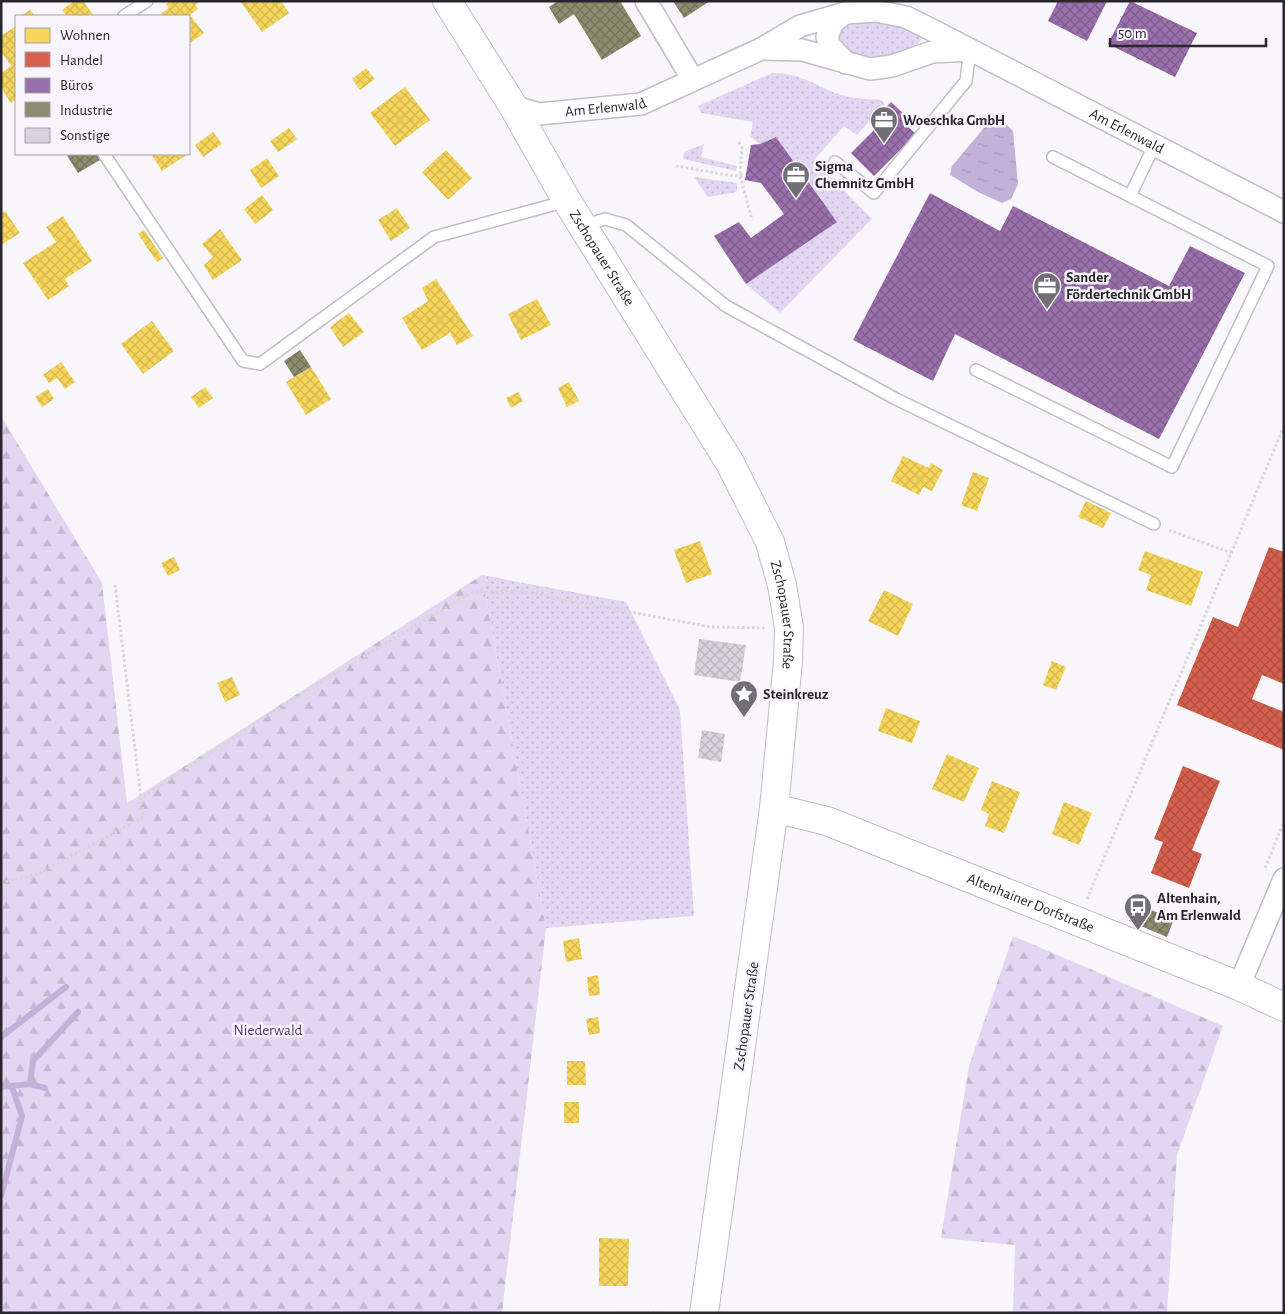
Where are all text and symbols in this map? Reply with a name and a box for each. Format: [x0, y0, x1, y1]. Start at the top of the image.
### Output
legend [15, 15, 190, 155]
scale bar [1110, 15, 1266, 47]
text: 50 m [1118, 26, 1147, 41]
text: Wohnen [60, 28, 110, 43]
text: Handel [60, 53, 103, 68]
text: Büros [60, 78, 93, 93]
street label: Am Erlenwald [564, 95, 649, 119]
text: Industrie [60, 103, 113, 118]
office icon: Woeschka GmbH [869, 105, 899, 144]
street label: Am Erlenwald [1087, 106, 1167, 157]
place label: Woeschka GmbH [903, 113, 1005, 128]
text: Sonstige [60, 128, 110, 143]
place label: Sigma Chemnitz GmbH [815, 159, 914, 191]
office icon: Sigma Chemnitz GmbH [781, 160, 811, 199]
street label: Zschopauer Straße [566, 207, 637, 309]
place label: Sander Fördertechnik GmbH [1066, 270, 1191, 302]
office icon: Sander Fördertechnik GmbH [1032, 271, 1062, 310]
street label: Zschopauer Straße [768, 559, 796, 670]
place icon: Steinkreuz [729, 679, 759, 718]
place label: Steinkreuz [763, 687, 828, 702]
street label: Altenhainer Dorfstraße [965, 871, 1096, 935]
place label: Altenhain, Am Erlenwald [1157, 891, 1241, 923]
bus stop icon: Altenhain, Am Erlenwald [1123, 892, 1153, 931]
street label: Zschopauer Straße [731, 961, 762, 1071]
park label: Niederwald [234, 1023, 303, 1038]

